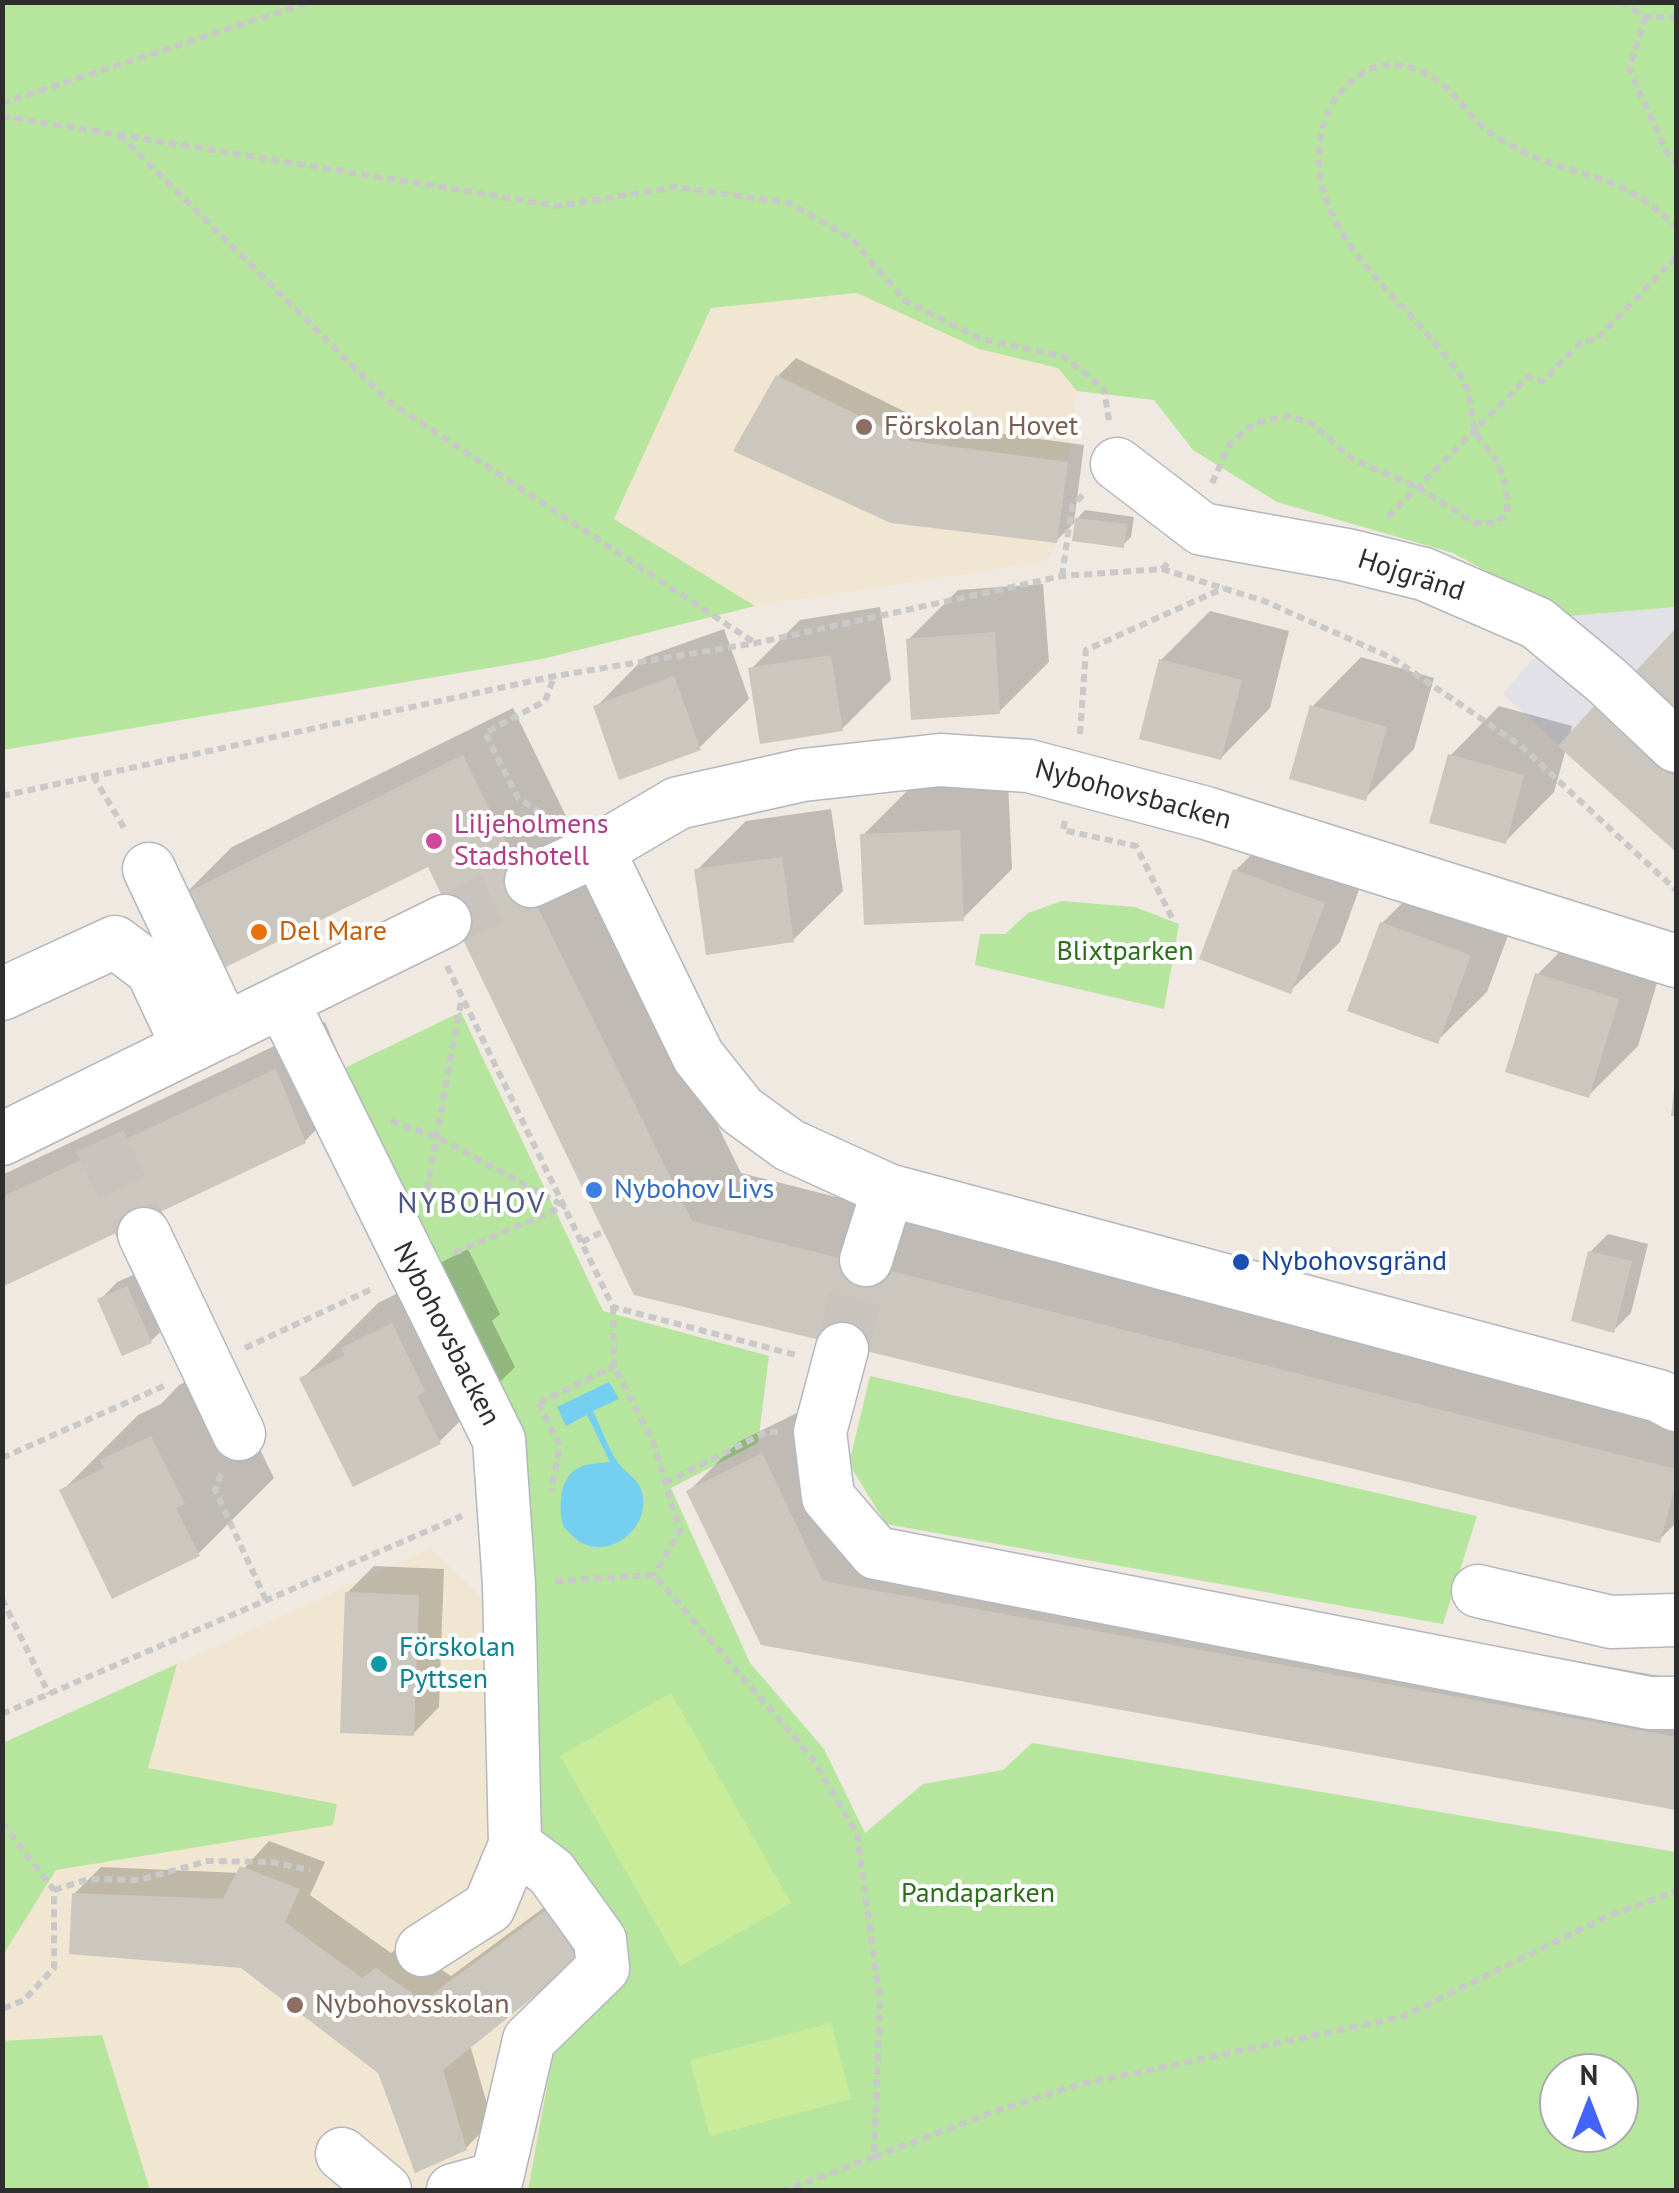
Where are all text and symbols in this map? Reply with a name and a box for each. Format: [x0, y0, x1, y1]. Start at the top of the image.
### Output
place label: Förskolan Hovet [884, 410, 1078, 444]
marker: Förskolan Hovet [853, 416, 875, 438]
street label: Hojgränd [1353, 543, 1469, 609]
street label: Nybohovsbacken [1031, 753, 1235, 837]
place label: Liljeholmens Stadshotell [454, 808, 608, 874]
marker: Liljeholmens Stadshotell [423, 830, 445, 852]
place label: Del Mare [279, 915, 387, 949]
marker: Del Mare [248, 921, 270, 943]
park label: Blixtparken [1056, 935, 1194, 969]
place label: Nybohov Livs [614, 1173, 774, 1207]
marker: Nybohov Livs [583, 1179, 605, 1201]
district label: NYBOHOV [397, 1186, 547, 1222]
street label: Nybohovsbacken [385, 1237, 507, 1431]
place label: Nybohovsgränd [1261, 1245, 1447, 1279]
marker: Nybohovsgränd [1230, 1251, 1252, 1273]
place label: Förskolan Pyttsen [399, 1631, 515, 1697]
marker: Förskolan Pyttsen [368, 1653, 390, 1675]
park label: Pandaparken [901, 1877, 1055, 1911]
place label: Nybohovsskolan [315, 1988, 510, 2022]
marker: Nybohovsskolan [284, 1994, 306, 2016]
north arrow [1539, 2053, 1639, 2153]
text: N [1580, 2056, 1598, 2093]

